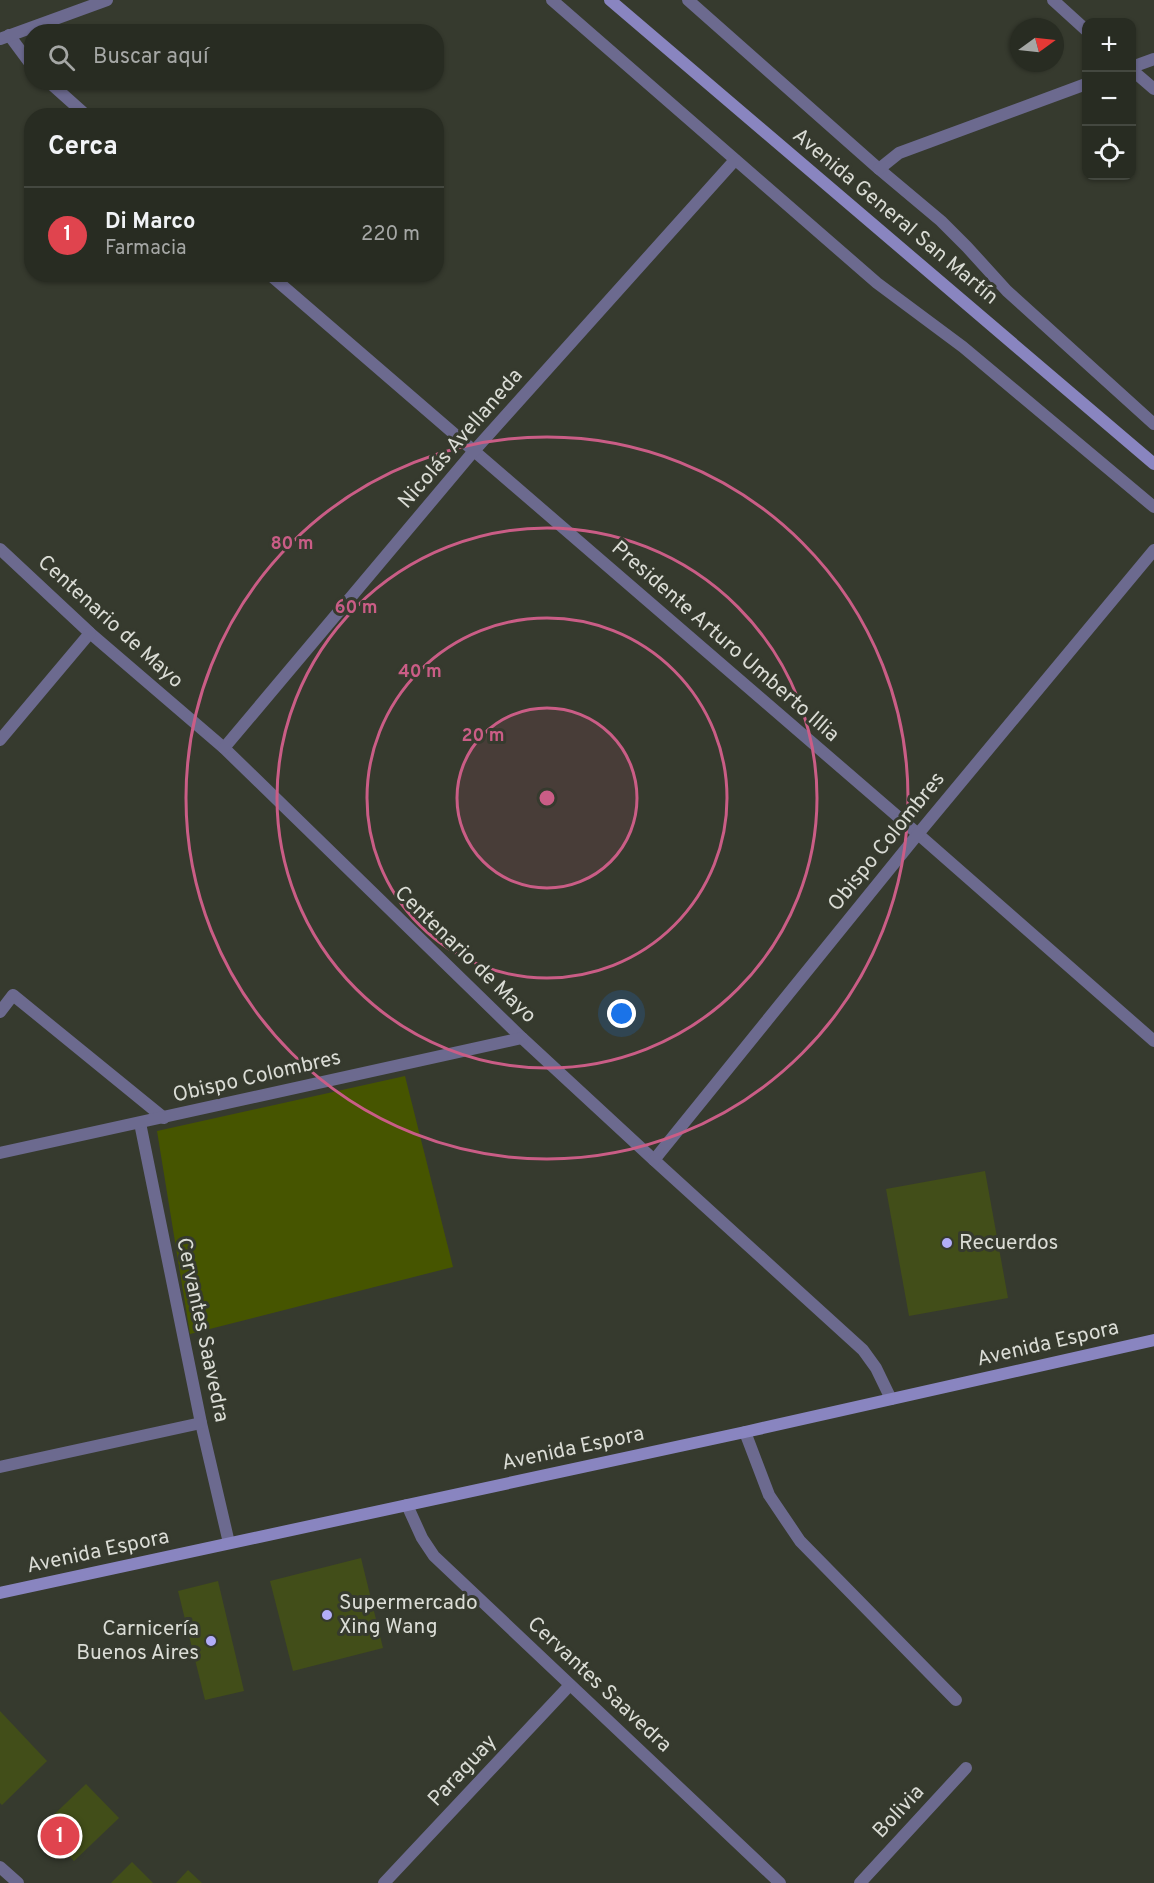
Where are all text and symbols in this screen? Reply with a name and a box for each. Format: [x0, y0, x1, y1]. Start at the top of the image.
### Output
north arrow [1010, 18, 1064, 72]
map controls [1082, 18, 1136, 180]
button: + [1082, 18, 1136, 72]
search box [24, 24, 444, 90]
icon: search [45, 41, 78, 74]
text: Buscar aquí [93, 44, 209, 71]
button: − [1082, 72, 1136, 126]
street label: Avenida General San Martín [786, 123, 1004, 311]
button: locate [1082, 126, 1136, 180]
text: Cerca [48, 131, 118, 164]
text: Di Marco [105, 209, 196, 236]
text: 1 [64, 222, 72, 248]
text: 220 m [361, 222, 420, 248]
text: Farmacia [105, 236, 187, 262]
street label: Nicolás Avellaneda [393, 363, 529, 515]
text: 80 m [270, 533, 314, 556]
street label: Presidente Arturo Umberto Illia [605, 535, 845, 749]
street label: Centenario de Mayo [31, 549, 189, 695]
text: 60 m [334, 597, 378, 620]
text: 40 m [398, 661, 442, 684]
text: 20 m [461, 725, 505, 748]
street label: Obispo Colombres [822, 767, 952, 917]
centre of rings [537, 788, 557, 808]
street label: Centenario de Mayo [388, 880, 542, 1030]
your location [607, 999, 636, 1028]
street label: Obispo Colombres [170, 1045, 344, 1109]
place label: Recuerdos [959, 1230, 1058, 1257]
street label: Cervantes Saavedra [169, 1235, 235, 1425]
marker: Recuerdos [940, 1236, 954, 1250]
street label: Avenida Espora [974, 1315, 1122, 1373]
street label: Avenida Espora [499, 1421, 647, 1477]
street label: Avenida Espora [24, 1524, 172, 1580]
place label: Supermercado Xing Wang [339, 1590, 478, 1641]
marker: Supermercado Xing Wang [320, 1608, 334, 1622]
street label: Cervantes Saavedra [521, 1611, 677, 1759]
place label: Carnicería Buenos Aires [76, 1616, 199, 1667]
marker: Carnicería Buenos Aires [204, 1634, 218, 1648]
street label: Paraguay [423, 1729, 503, 1813]
street label: Bolivia [867, 1780, 931, 1844]
pin: 1 [40, 1814, 80, 1858]

